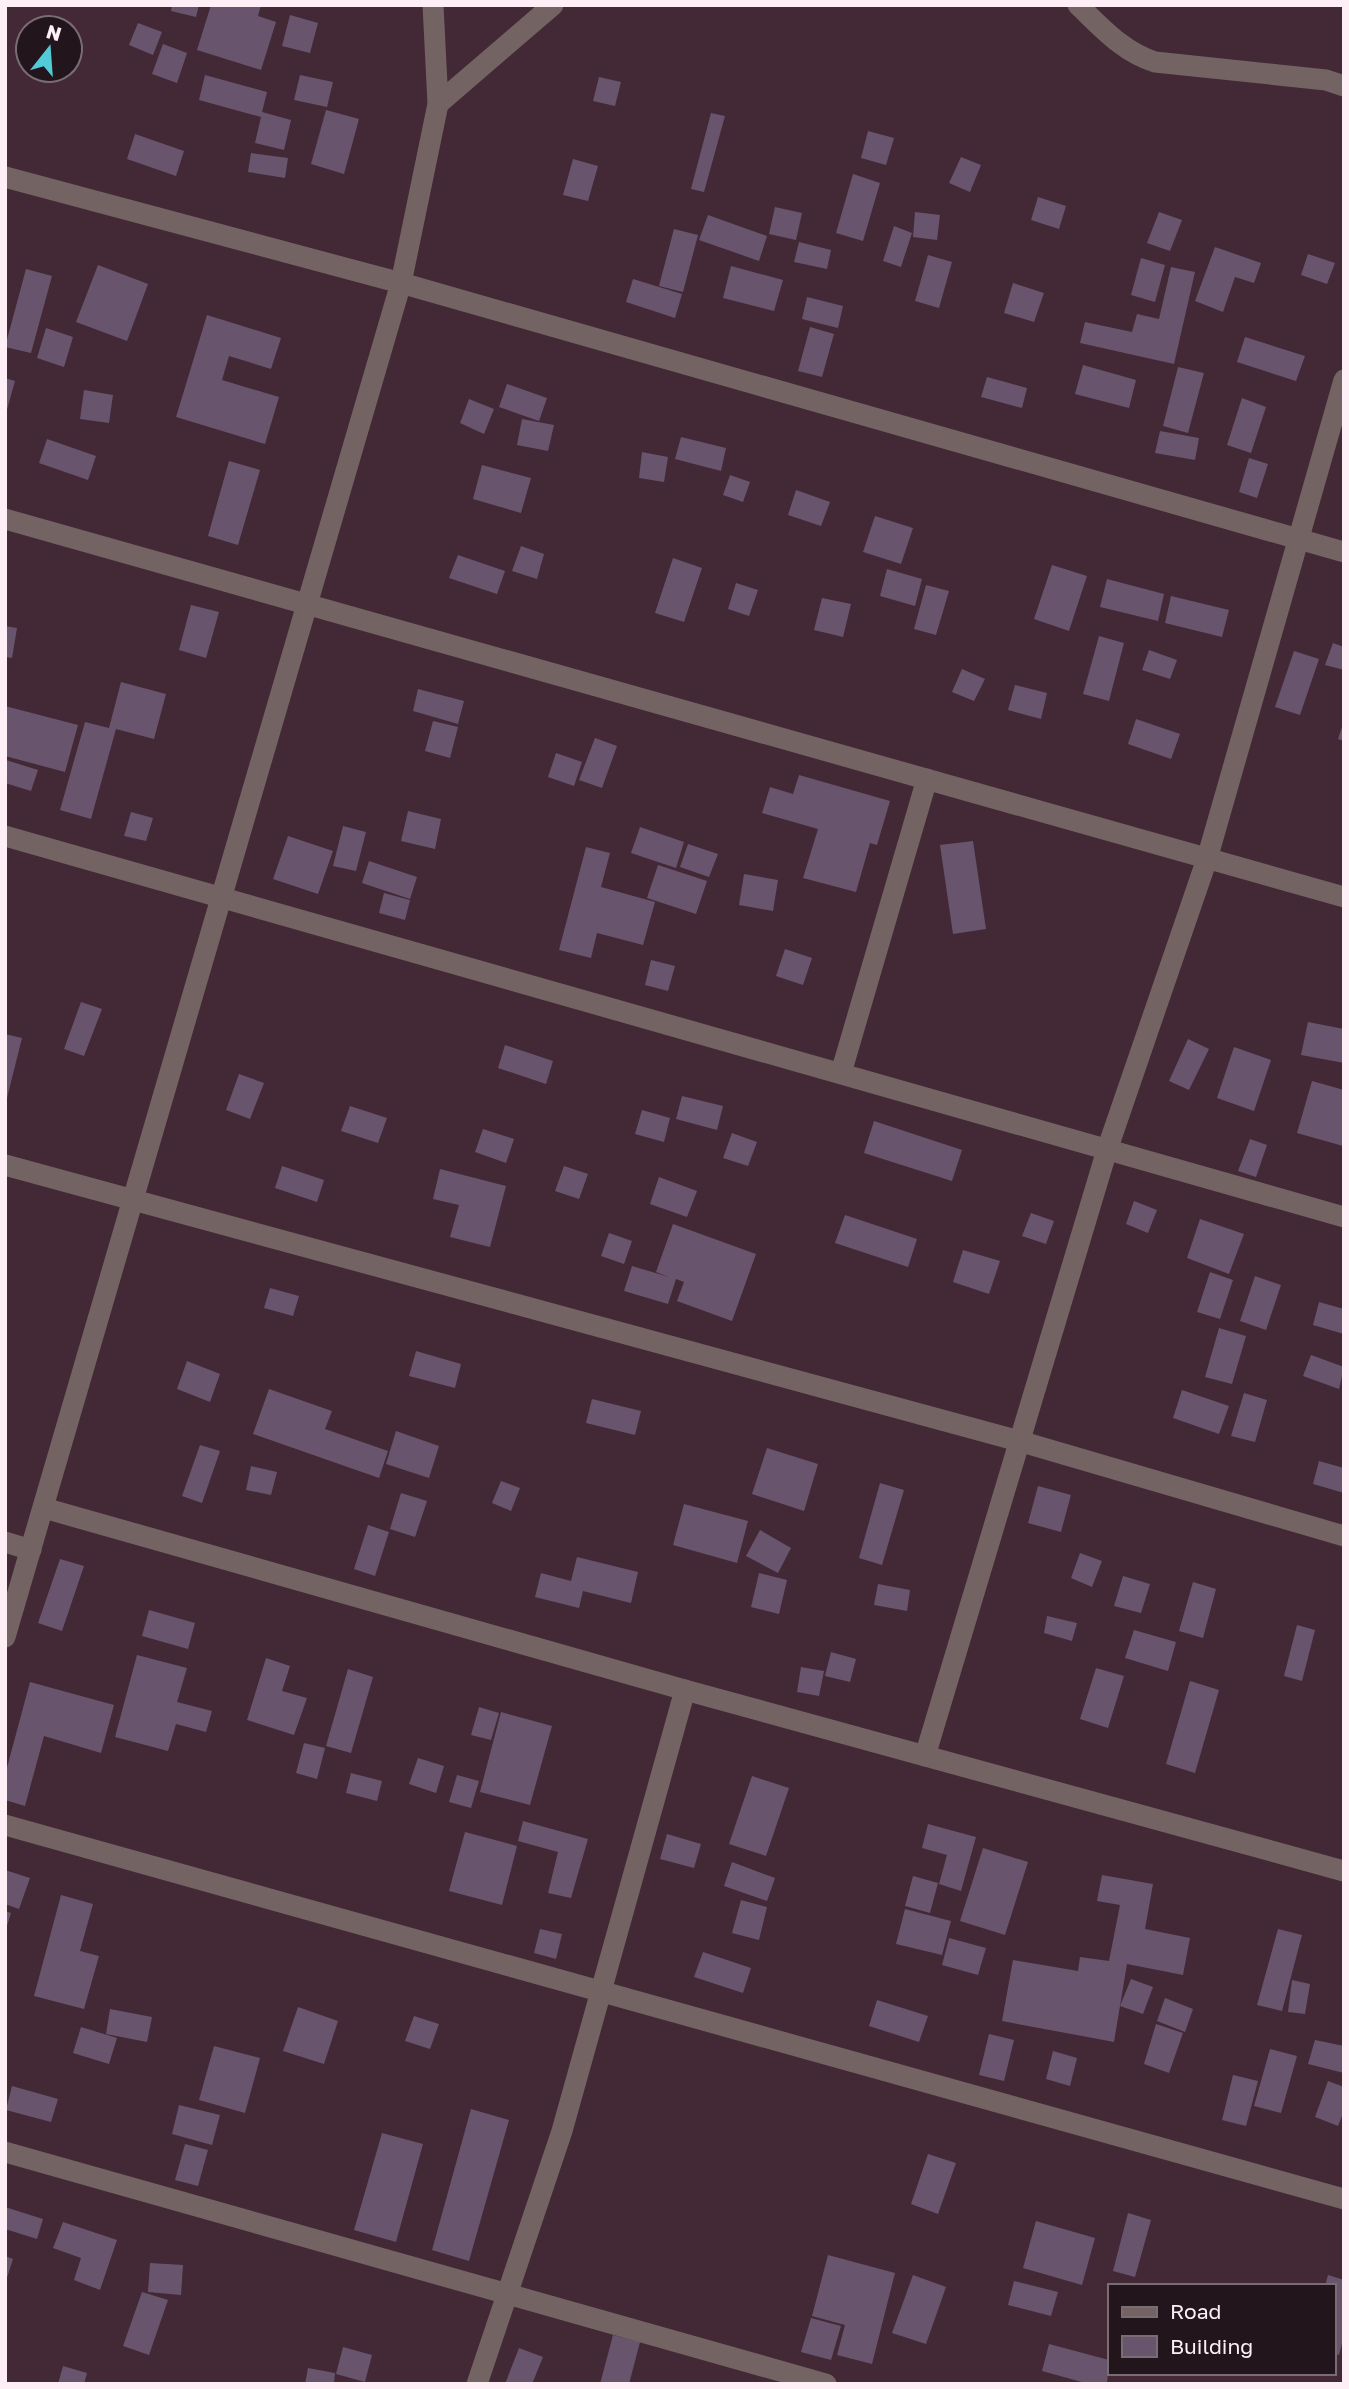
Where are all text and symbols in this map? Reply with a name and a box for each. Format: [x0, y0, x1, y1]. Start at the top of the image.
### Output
north arrow [14, 14, 84, 84]
text: N [44, 19, 64, 45]
legend [1108, 2284, 1335, 2375]
text: Road [1170, 2298, 1221, 2324]
text: Building [1170, 2333, 1253, 2359]

